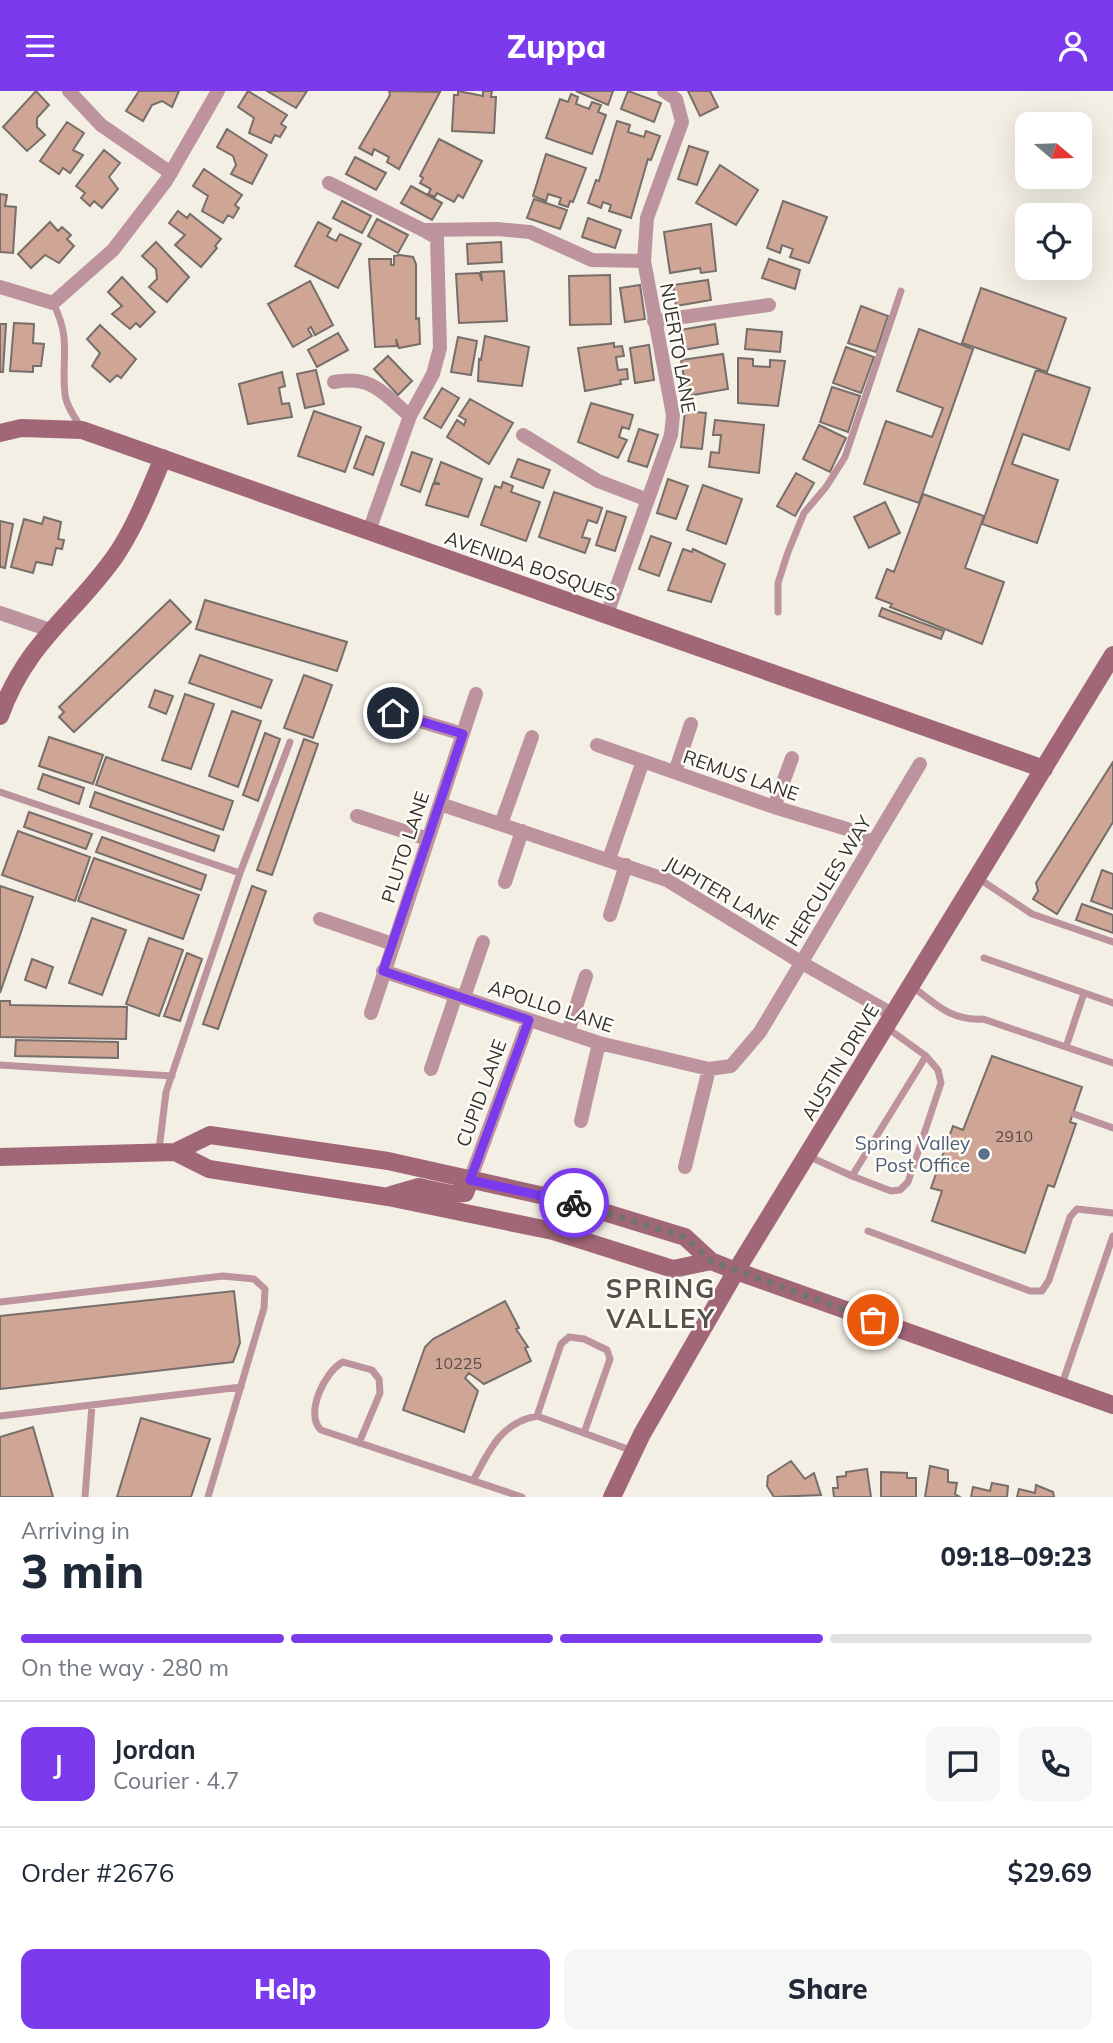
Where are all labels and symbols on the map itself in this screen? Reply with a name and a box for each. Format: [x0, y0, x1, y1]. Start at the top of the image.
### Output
north arrow [1015, 112, 1092, 189]
street label: NUERTO LANE [655, 281, 701, 415]
street label: AVENIDA BOSQUES [442, 525, 620, 607]
pin [363, 683, 423, 743]
street label: REMUS LANE [680, 744, 802, 806]
street label: PLUTO LANE [376, 788, 434, 906]
street label: HERCULES WAY [780, 811, 877, 951]
street label: JUPITER LANE [661, 851, 783, 935]
street label: APOLLO LANE [486, 975, 616, 1037]
street label: AUSTIN DRIVE [796, 999, 884, 1125]
street label: CUPID LANE [450, 1036, 512, 1150]
house number: 2910 [995, 1126, 1033, 1146]
place label: Spring Valley Post Office [855, 1131, 970, 1177]
marker: Spring Valley Post Office [976, 1146, 992, 1162]
courier [539, 1168, 609, 1238]
district label: SPRING VALLEY [605, 1272, 716, 1335]
pin [843, 1290, 903, 1350]
house number: 10225 [434, 1353, 482, 1373]

